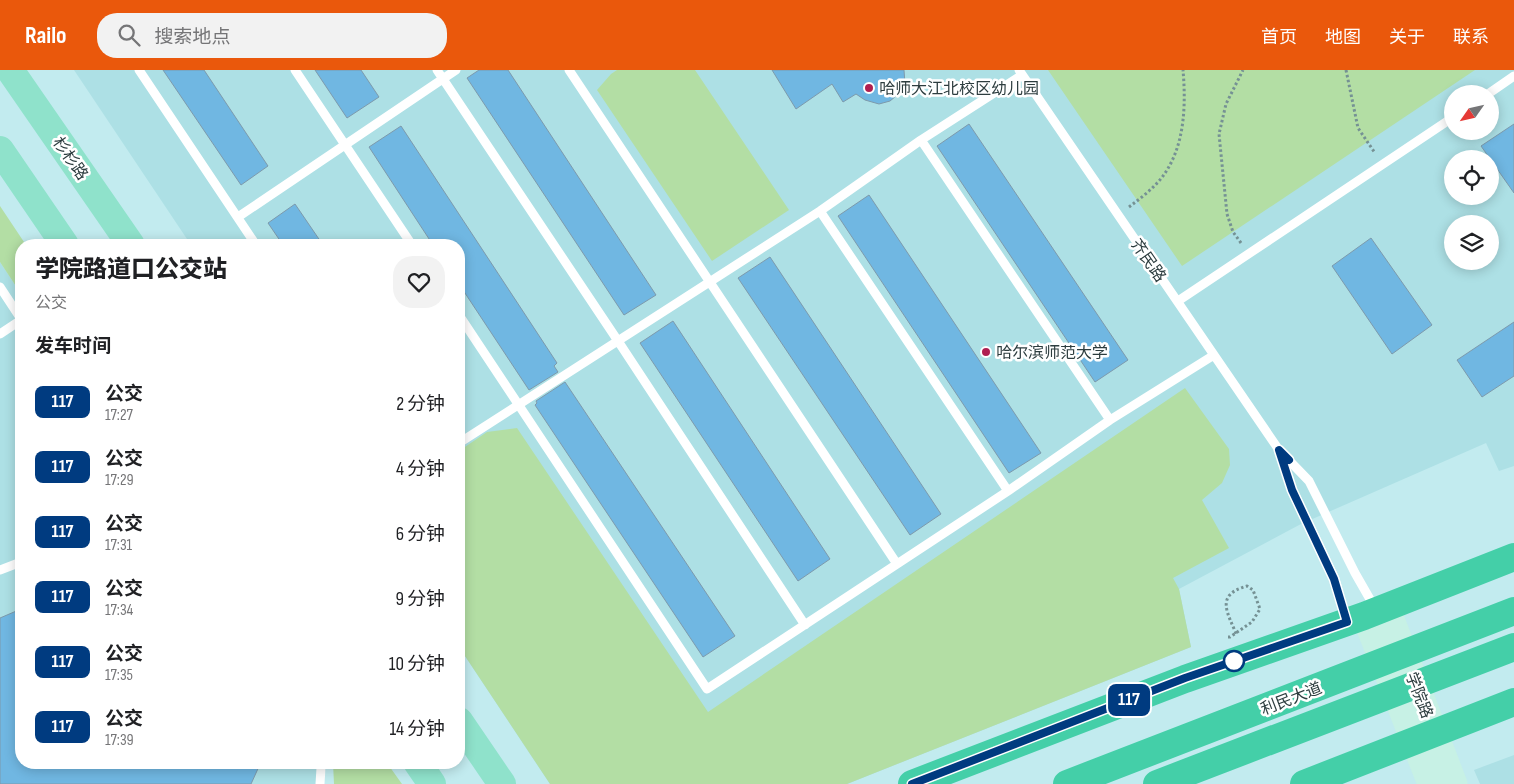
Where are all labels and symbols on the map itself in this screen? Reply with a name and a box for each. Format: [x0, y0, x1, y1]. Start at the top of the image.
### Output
place label: 哈师大江北校区幼儿园 [879, 80, 1039, 99]
marker: 哈师大江北校区幼儿园 [863, 82, 875, 94]
north arrow [1444, 85, 1499, 140]
street label: 杉杉路 [48, 134, 91, 184]
street label: 齐民路 [1126, 236, 1169, 286]
place label: 哈尔滨师范大学 [996, 344, 1108, 363]
marker: 哈尔滨师范大学 [980, 346, 992, 358]
unlabelled marker [1223, 650, 1245, 672]
street label: 学院路 [1401, 670, 1436, 721]
street label: 利民大道 [1258, 679, 1325, 720]
line badge: 117 [1100, 684, 1158, 716]

